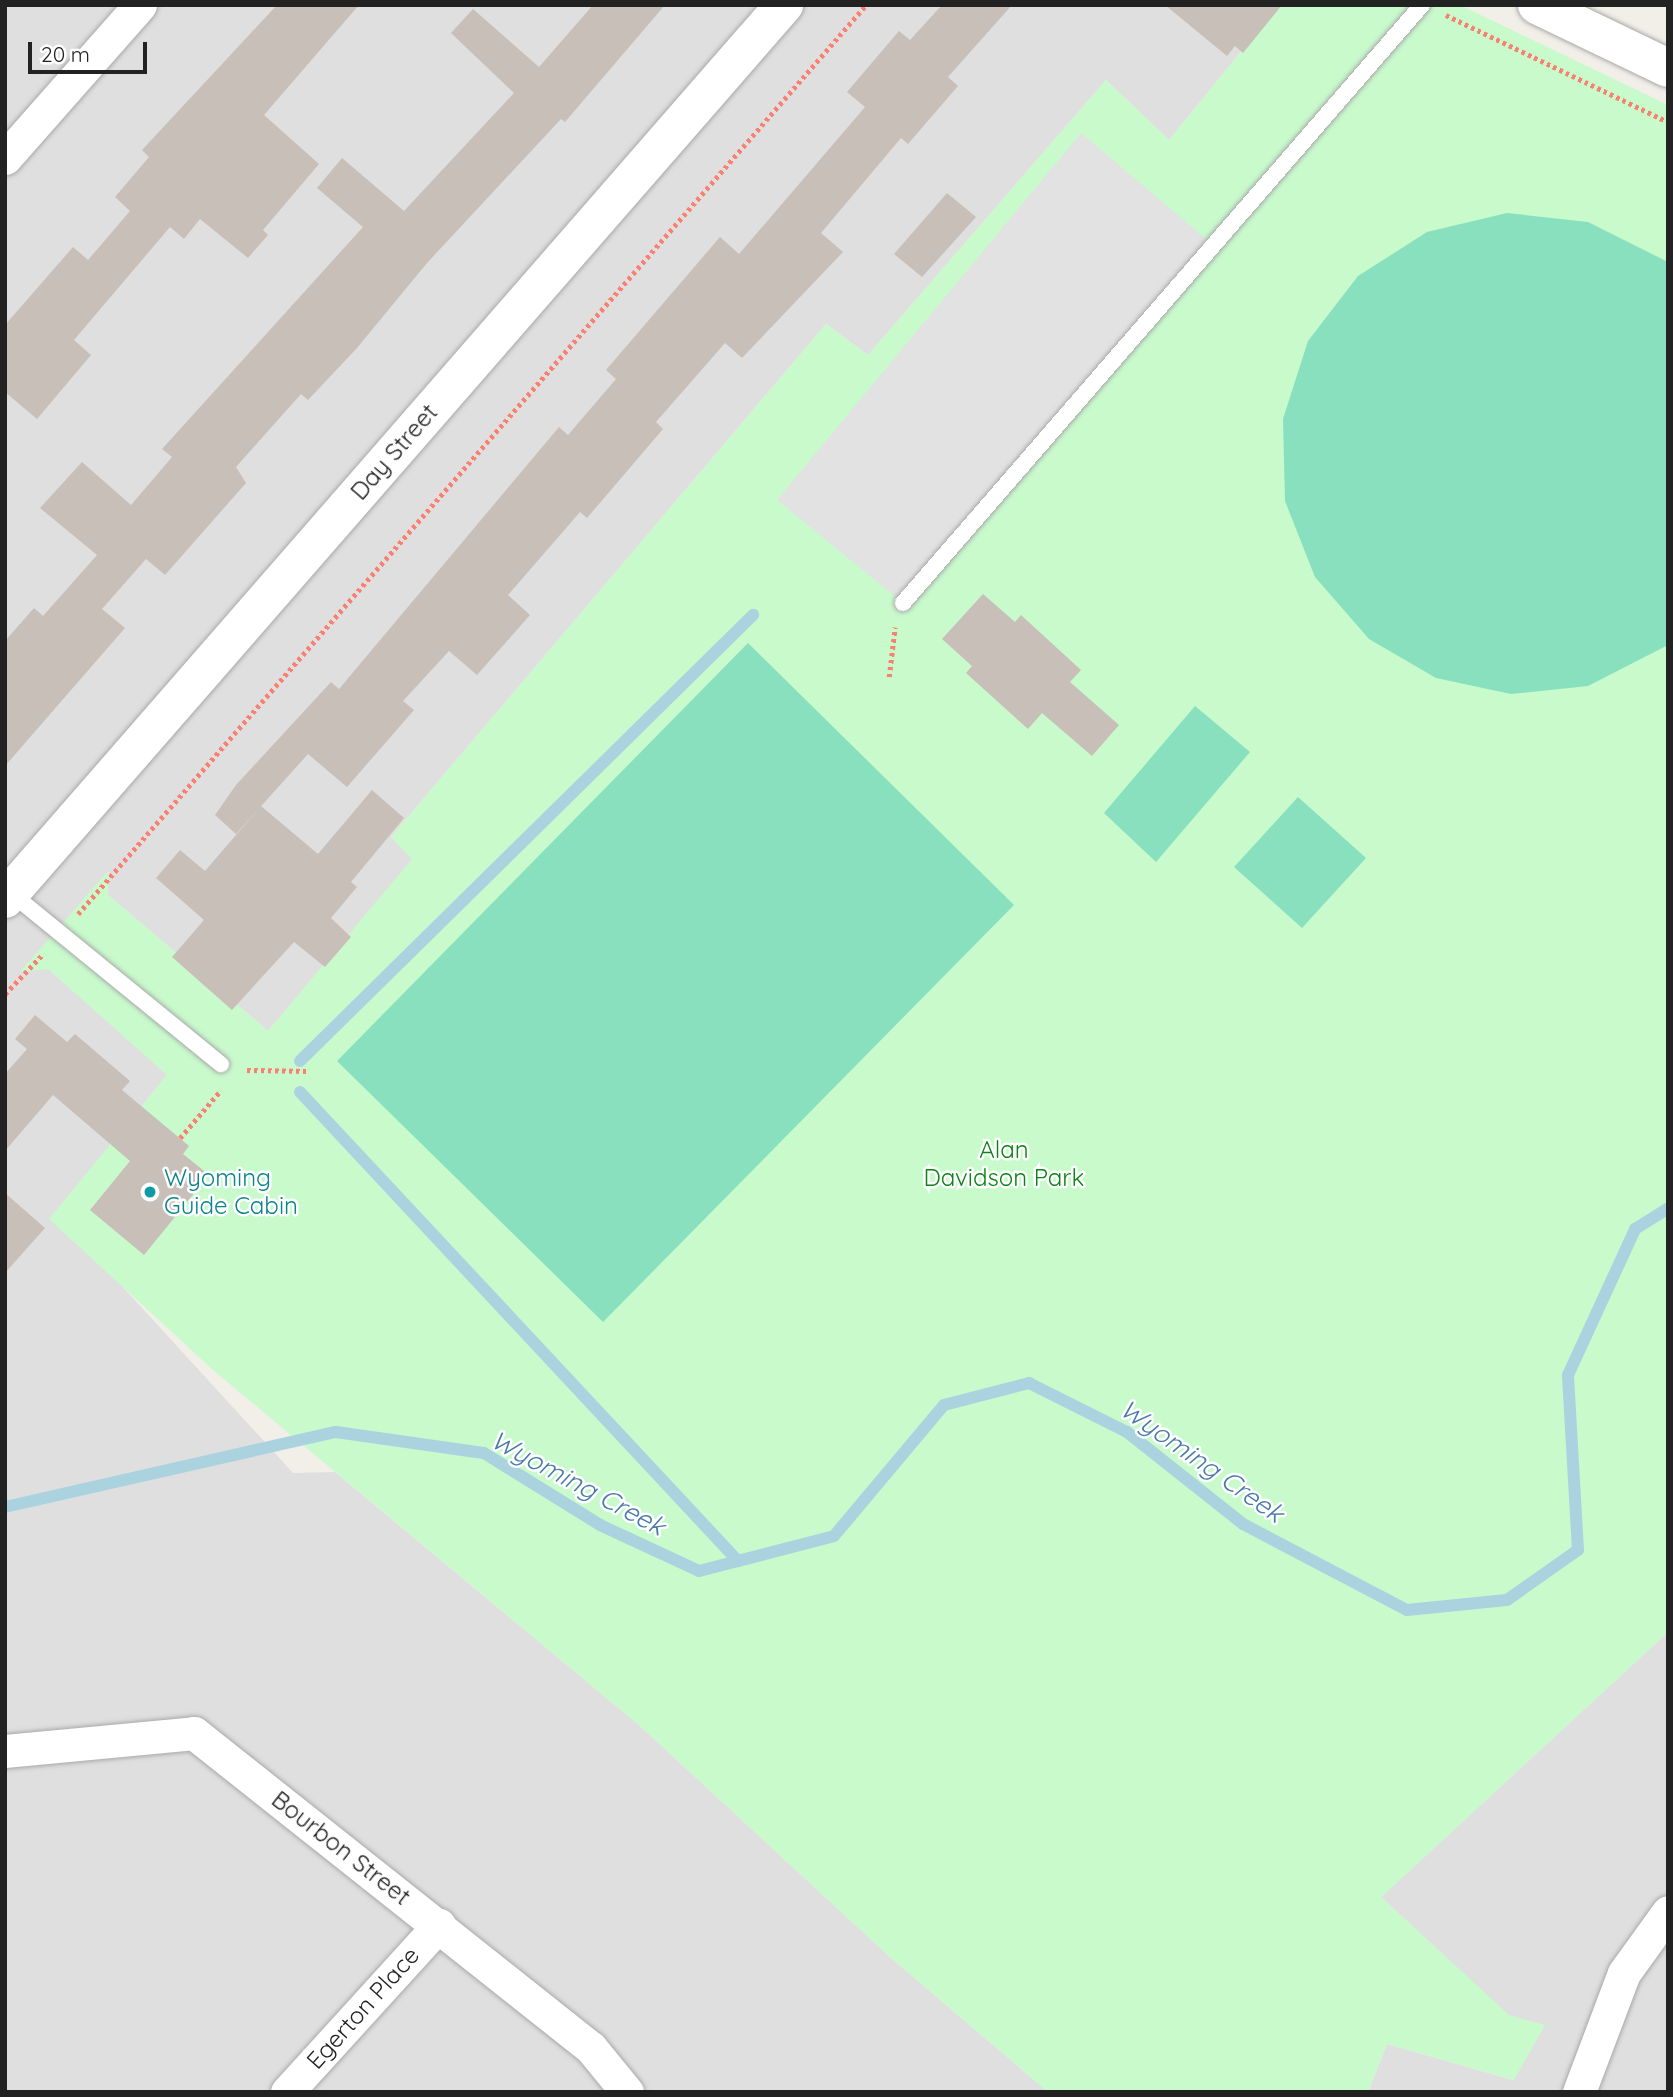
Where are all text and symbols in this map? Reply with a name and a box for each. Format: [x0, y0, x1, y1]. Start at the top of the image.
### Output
scale bar [32, 28, 150, 72]
text: 20 m [41, 41, 90, 67]
street label: Day Street [345, 398, 443, 506]
park label: Alan Davidson Park [924, 1136, 1084, 1192]
place label: Wyoming Guide Cabin [164, 1164, 298, 1220]
marker: Wyoming Guide Cabin [142, 1184, 158, 1200]
water label: Wyoming Creek [1114, 1393, 1290, 1529]
water label: Wyoming Creek [486, 1424, 670, 1542]
street label: Bourbon Street [266, 1785, 416, 1911]
street label: Egerton Place [301, 1941, 425, 2075]

